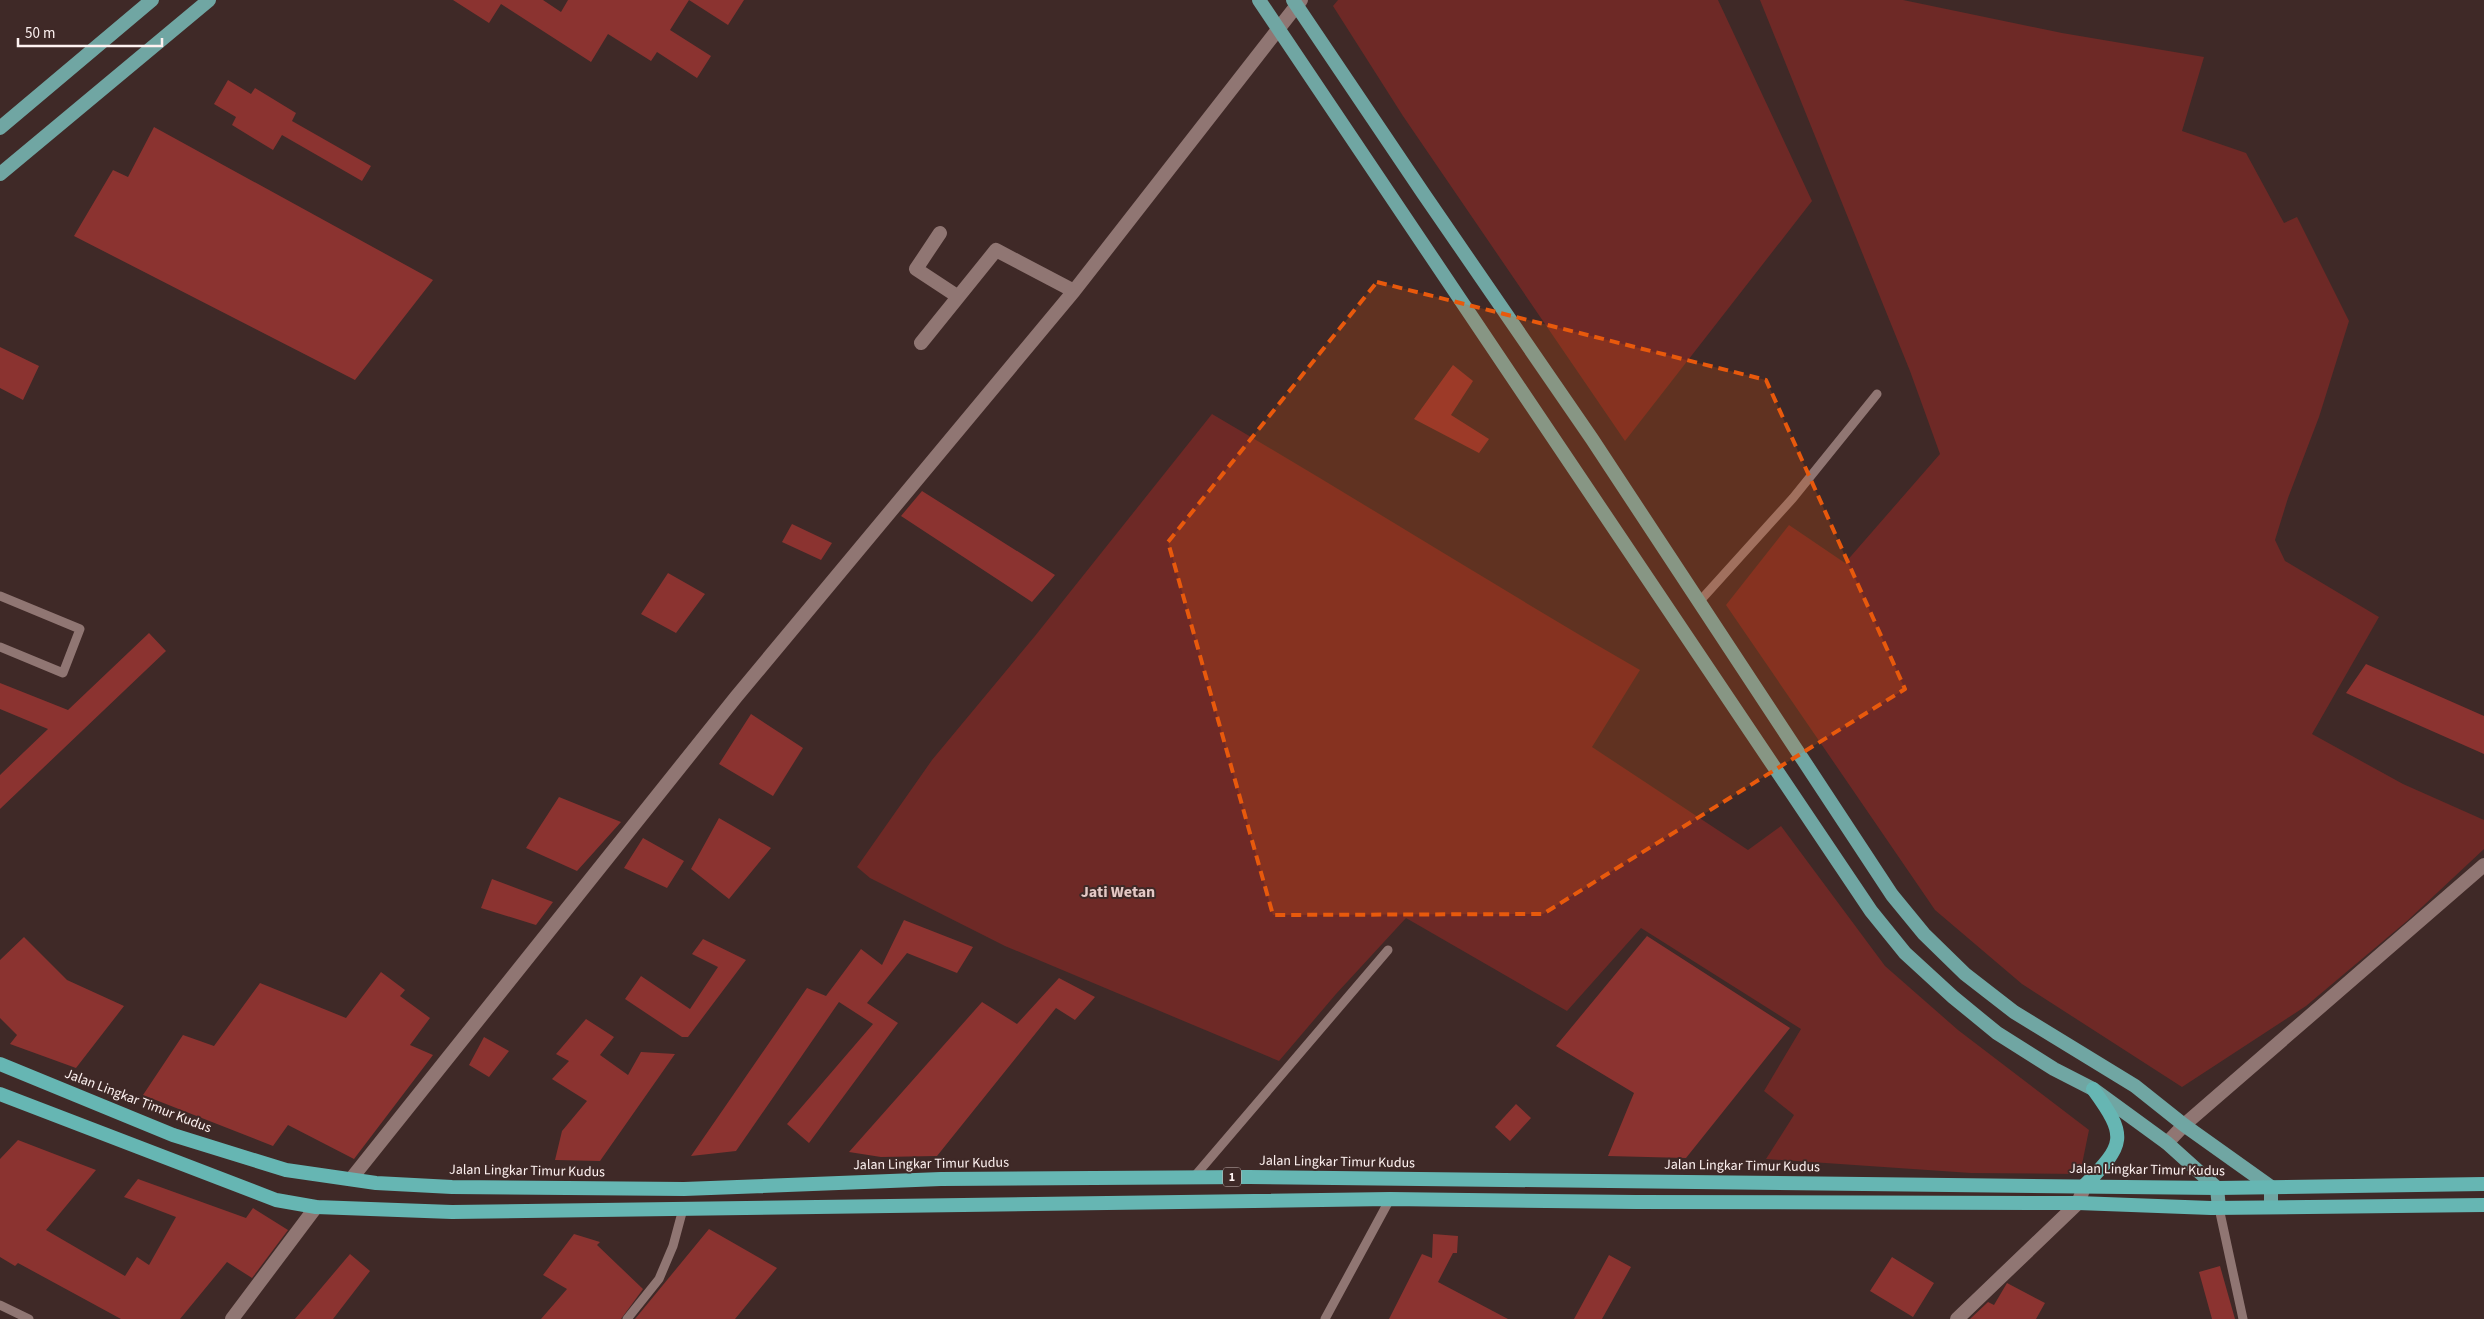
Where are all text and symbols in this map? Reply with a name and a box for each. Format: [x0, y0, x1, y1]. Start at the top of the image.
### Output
scale bar [18, 15, 161, 47]
text: 50 m [25, 23, 55, 44]
district label: Jati Wetan [1081, 881, 1155, 903]
street label: Jalan Lingkar Timur Kudus [62, 1064, 214, 1138]
street label: Jalan Lingkar Timur Kudus [1259, 1151, 1415, 1173]
street label: Jalan Lingkar Timur Kudus [853, 1153, 1009, 1175]
street label: Jalan Lingkar Timur Kudus [1664, 1155, 1820, 1177]
street label: Jalan Lingkar Timur Kudus [2069, 1159, 2225, 1181]
street label: Jalan Lingkar Timur Kudus [449, 1160, 605, 1182]
road number: 1 [1223, 1168, 1241, 1186]

